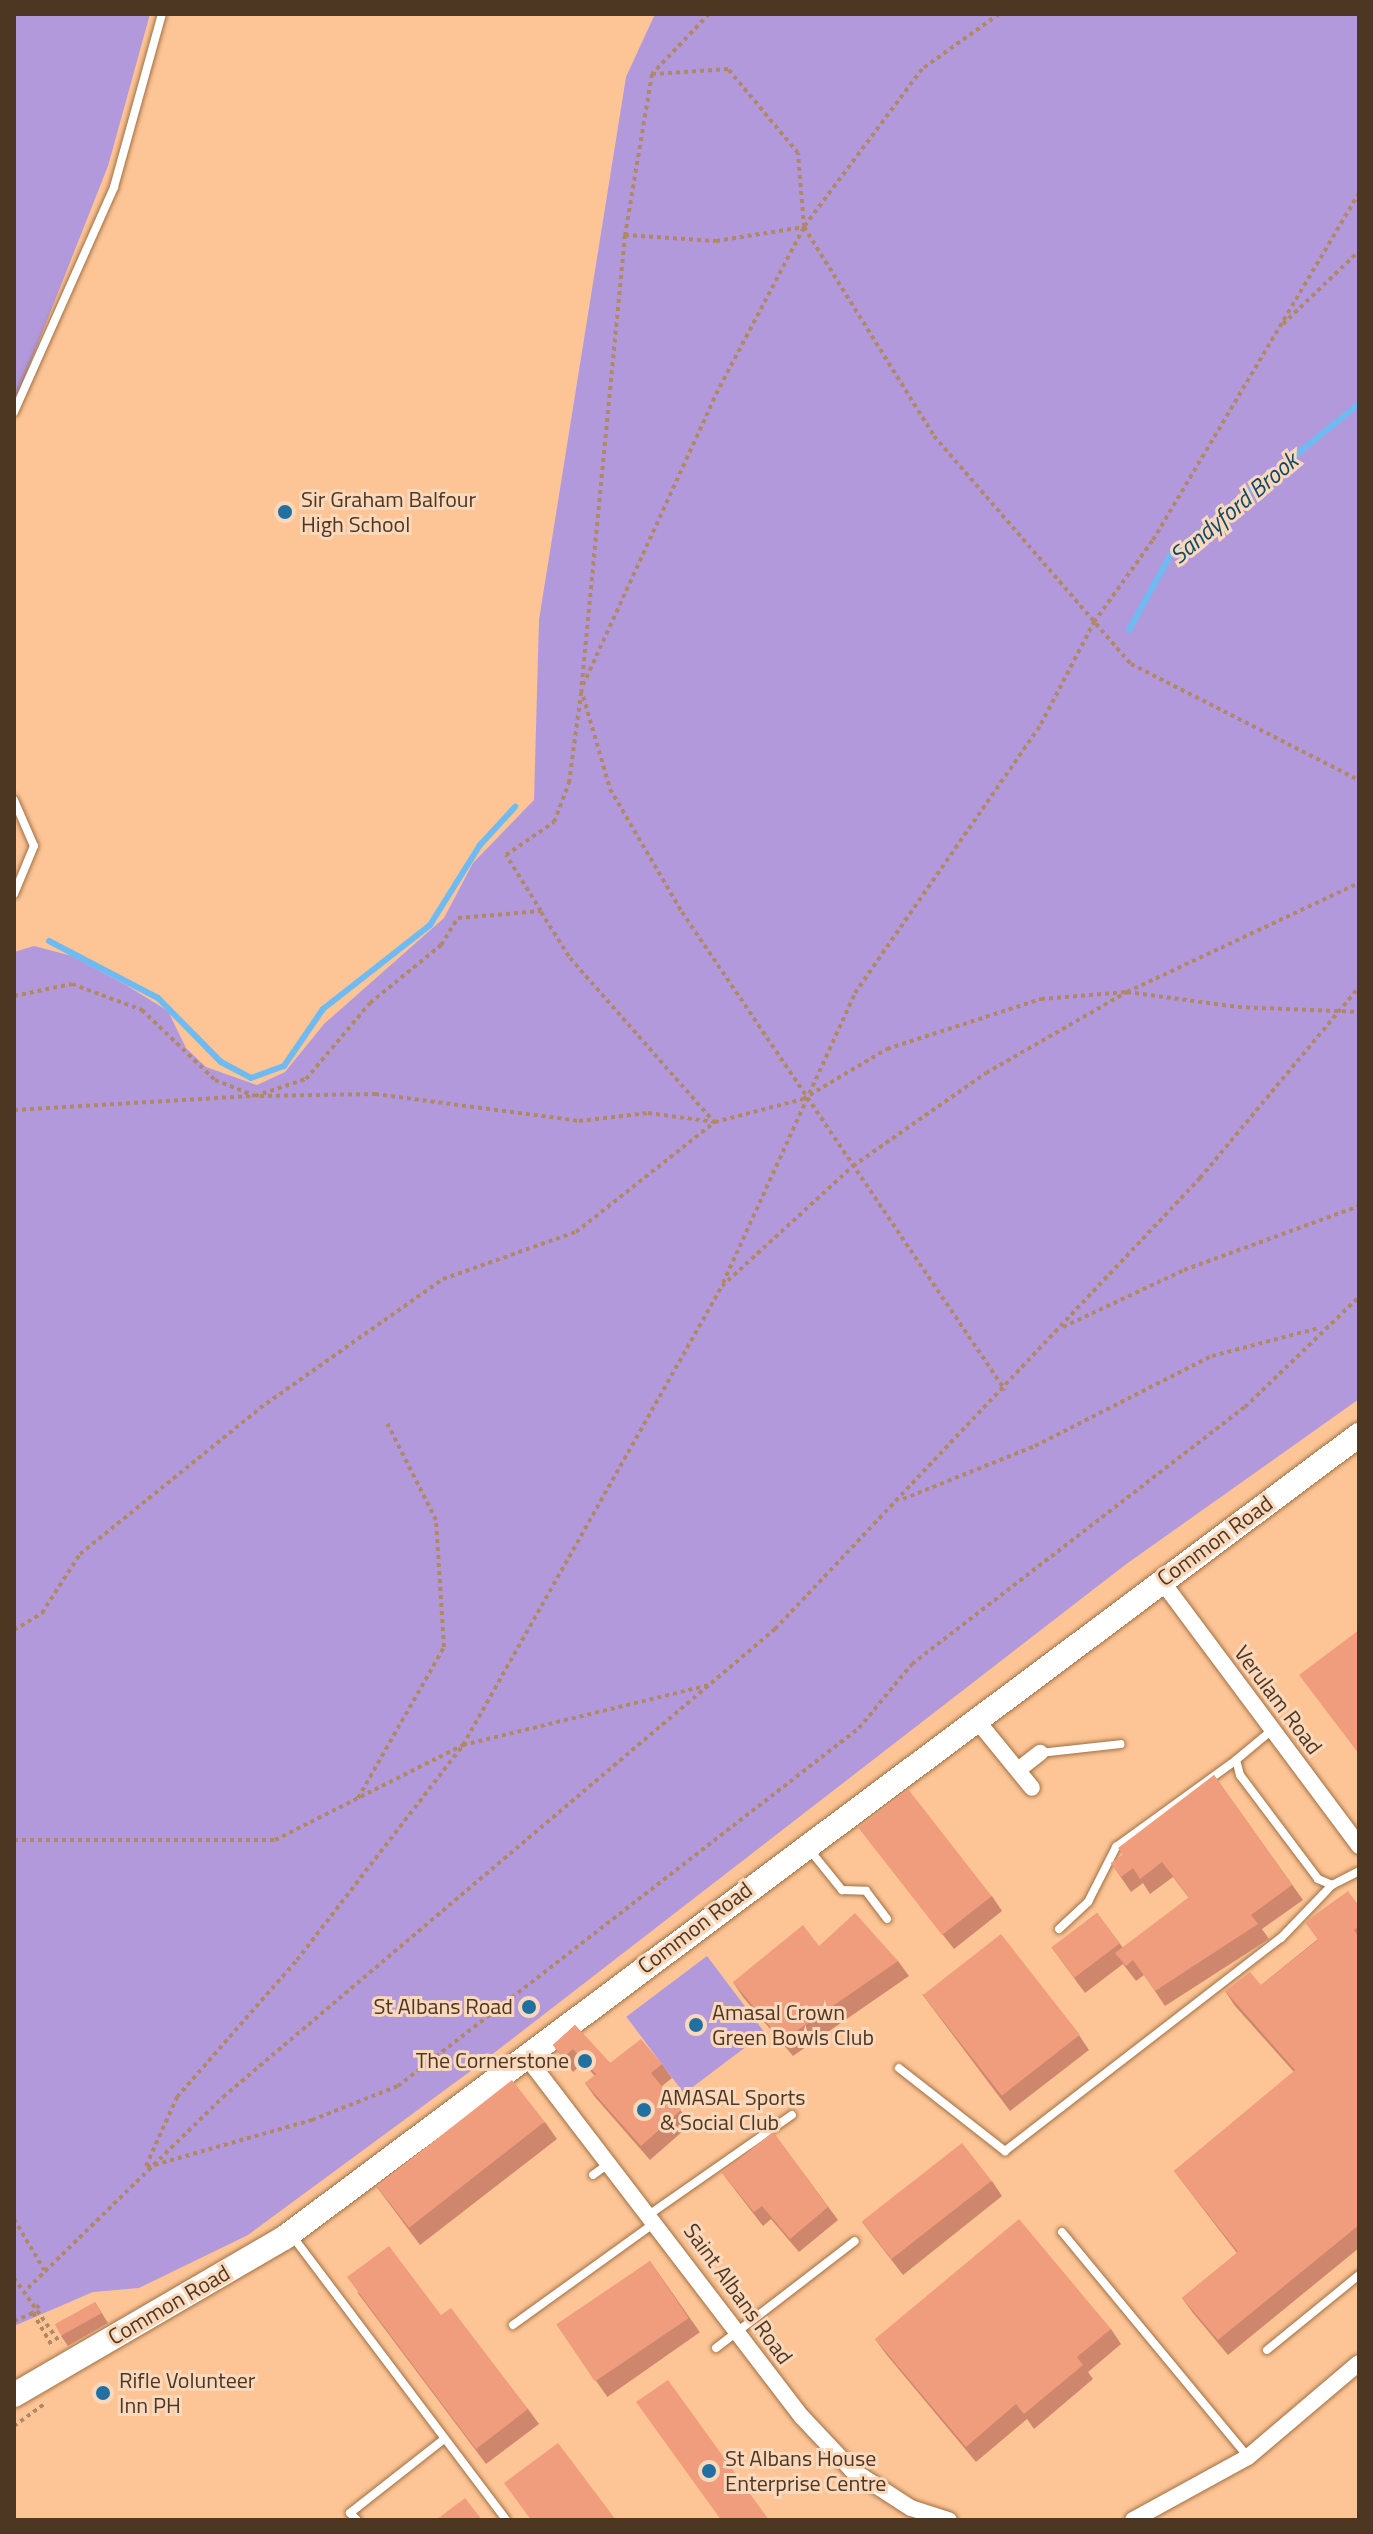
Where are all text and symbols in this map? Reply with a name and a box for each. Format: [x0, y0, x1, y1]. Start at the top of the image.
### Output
water label: Sandyford Brook [1164, 446, 1304, 570]
place label: Sir Graham Balfour High School [301, 486, 476, 538]
marker: Sir Graham Balfour High School [276, 503, 294, 521]
street label: Common Road [1152, 1490, 1278, 1592]
street label: Verulam Road [1228, 1640, 1328, 1760]
street label: Common Road [633, 1877, 757, 1979]
place label: St Albans Road [373, 1994, 513, 2020]
marker: St Albans Road [520, 1998, 538, 2016]
place label: Amasal Crown Green Bowls Club [712, 1999, 874, 2050]
marker: Amasal Crown Green Bowls Club [687, 2016, 705, 2034]
place label: The Cornerstone [416, 2048, 569, 2074]
marker: The Cornerstone [576, 2052, 594, 2070]
place label: AMASAL Sports & Social Club [660, 2084, 805, 2136]
marker: AMASAL Sports & Social Club [635, 2101, 653, 2119]
street label: Saint Albans Road [678, 2219, 798, 2369]
street label: Common Road [103, 2260, 235, 2350]
place label: Rifle Volunteer Inn PH [119, 2367, 255, 2418]
marker: Rifle Volunteer Inn PH [94, 2384, 112, 2402]
place label: St Albans House Enterprise Centre [725, 2445, 886, 2496]
marker: St Albans House Enterprise Centre [700, 2462, 718, 2480]

